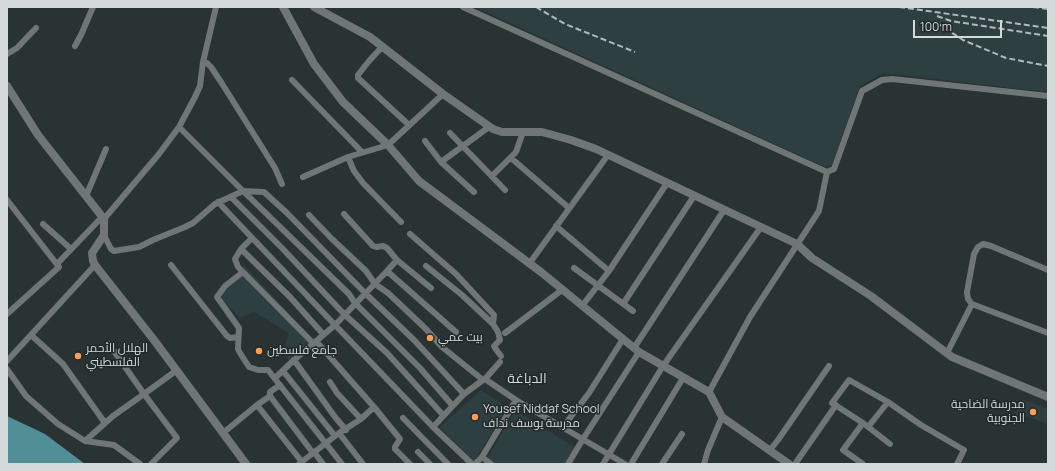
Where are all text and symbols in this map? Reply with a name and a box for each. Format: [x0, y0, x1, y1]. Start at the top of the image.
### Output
scale bar [915, 12, 1004, 38]
text: 100 m [920, 18, 952, 35]
place label: بيت عمي [438, 331, 483, 345]
marker: بيت عمي [425, 333, 435, 343]
place label: الهلال الأحمر الفلسطيني [86, 342, 148, 370]
place label: جامع فلسطين [267, 344, 337, 358]
marker: جامع فلسطين [254, 346, 264, 356]
marker: الهلال الأحمر الفلسطيني [73, 351, 83, 361]
district label: الدباغة [507, 371, 547, 387]
place label: مدرسة الضاحية الجنوبية [951, 398, 1025, 426]
place label: Yousef Niddaf School مدرسة يوسف نداف [483, 403, 600, 431]
marker: مدرسة الضاحية الجنوبية [1028, 407, 1038, 417]
marker: Yousef Niddaf School مدرسة يوسف نداف [470, 412, 480, 422]

